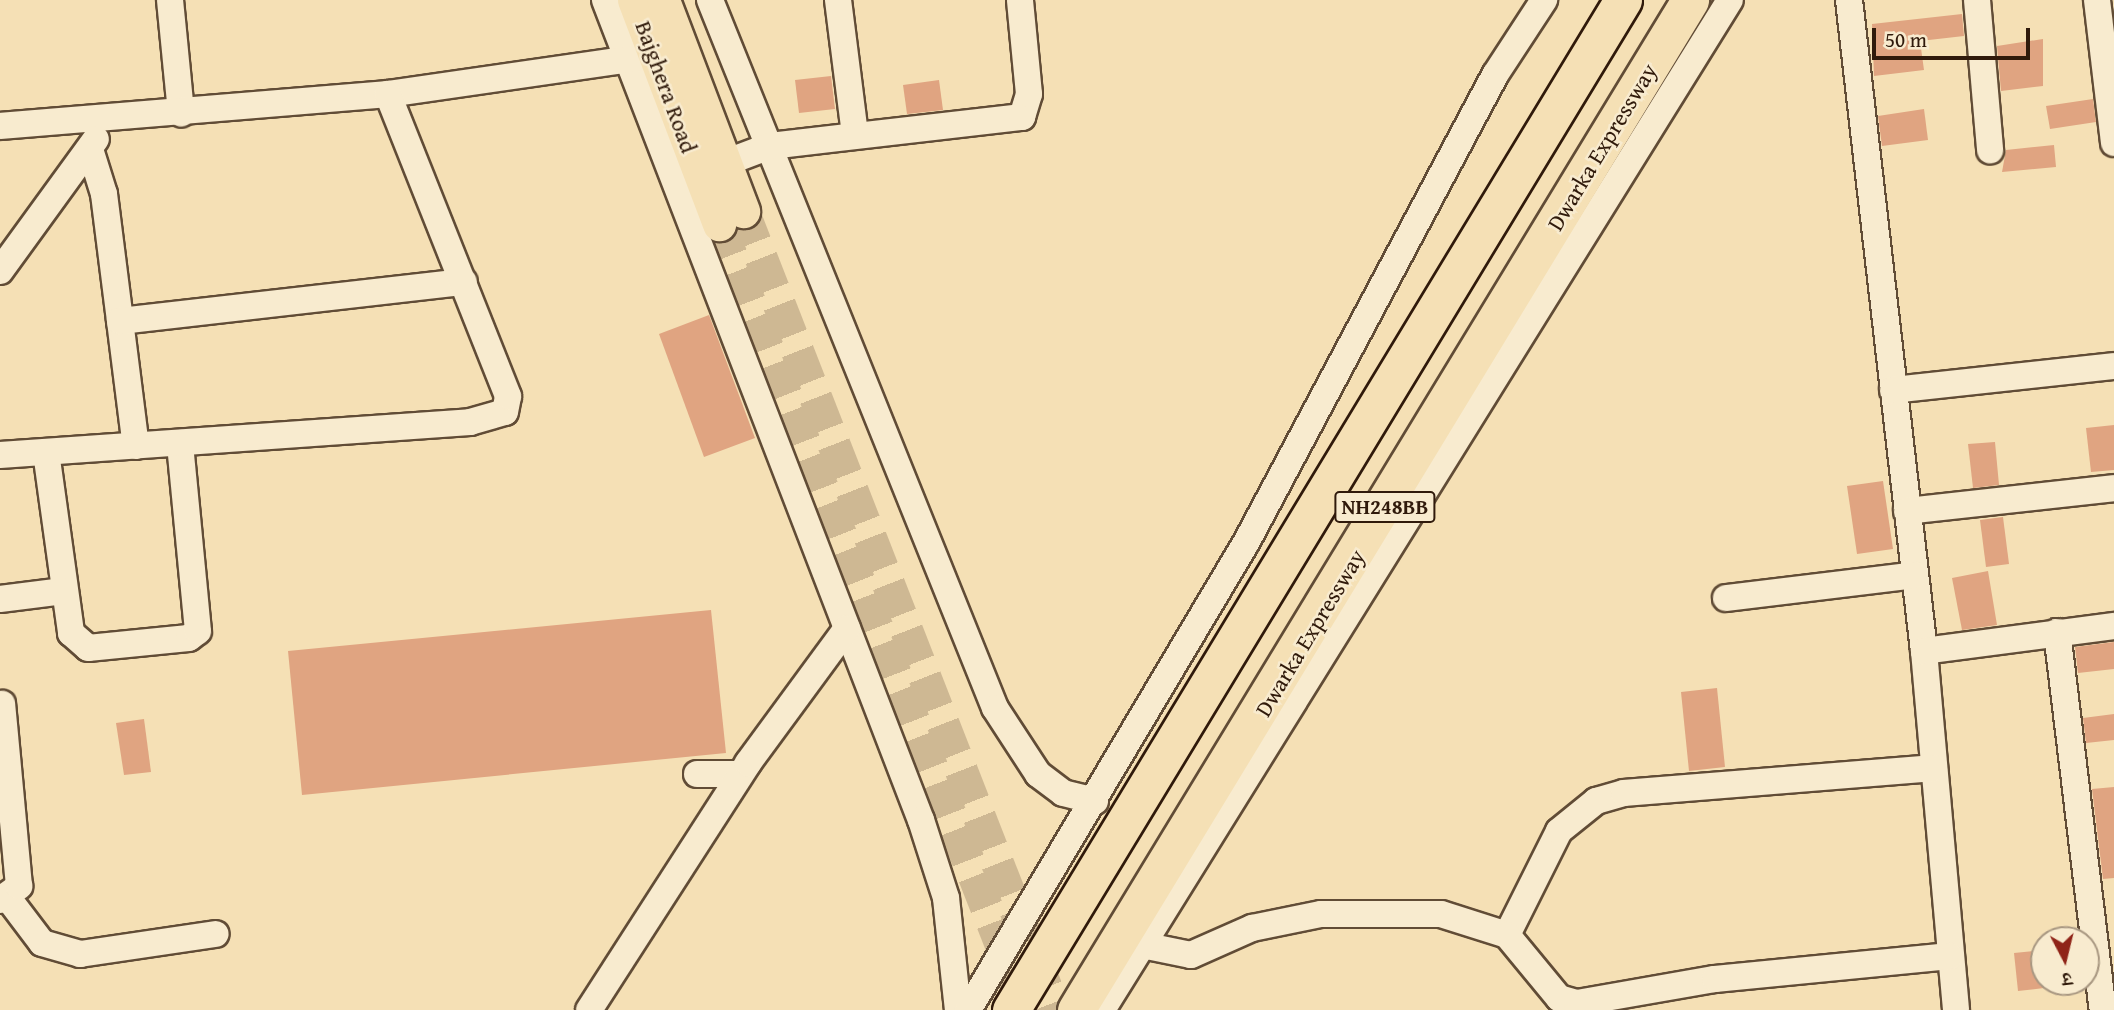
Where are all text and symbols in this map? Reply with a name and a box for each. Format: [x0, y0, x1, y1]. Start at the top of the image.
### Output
scale bar [1876, 14, 2034, 58]
street label: Bajghera Road [629, 17, 703, 157]
text: 50 m [1885, 24, 1927, 55]
street label: Dwarka Expressway [1541, 58, 1663, 236]
road number: NH248BB [1334, 490, 1436, 524]
street label: Dwarka Expressway [1249, 544, 1371, 722]
north arrow [2030, 926, 2100, 996]
text: उ [2061, 965, 2074, 994]

